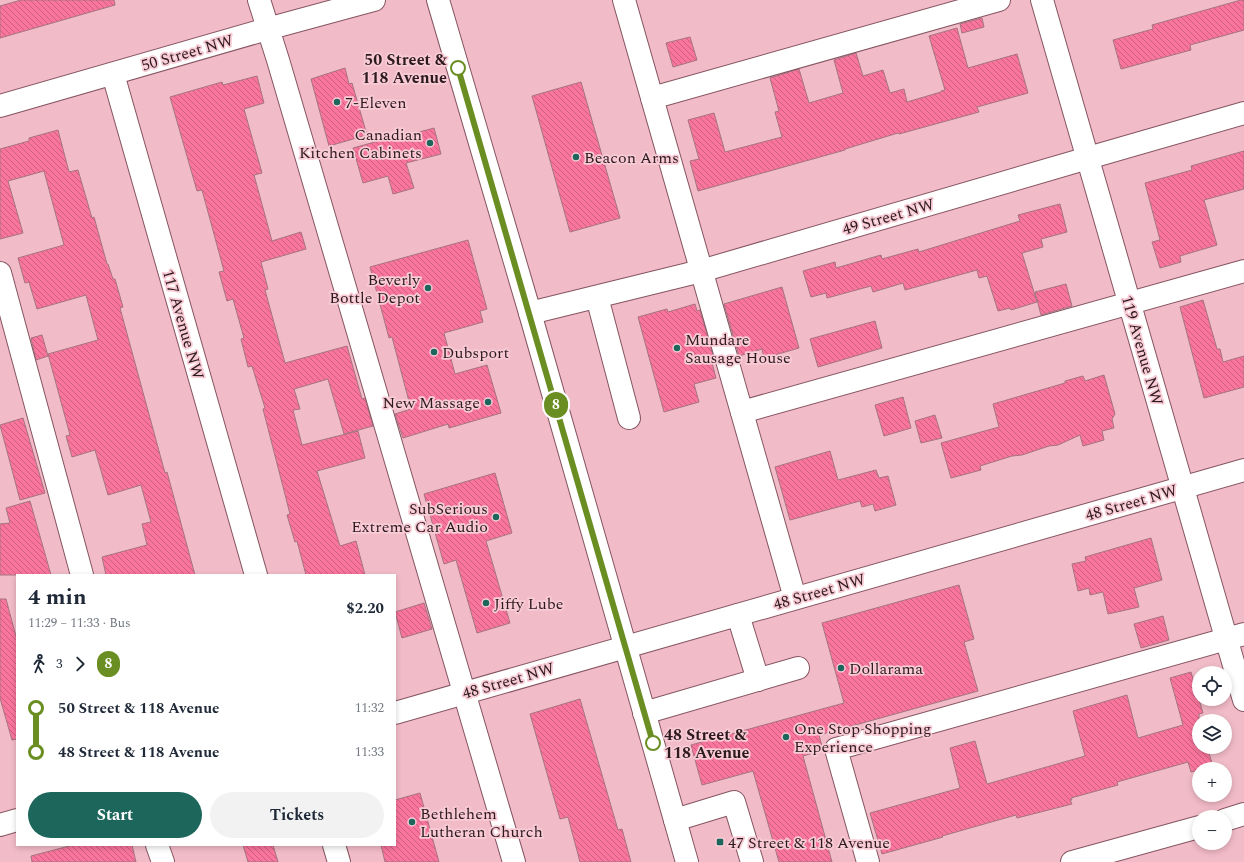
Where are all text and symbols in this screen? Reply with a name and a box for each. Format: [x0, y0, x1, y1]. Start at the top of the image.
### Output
street label: 50 Street NW [139, 28, 236, 77]
place label: 50 Street & 118 Avenue [362, 48, 448, 90]
marker: 50 Street & 118 Avenue [450, 60, 466, 76]
place label: 7-Eleven [345, 91, 407, 115]
marker: 7-Eleven [332, 97, 342, 107]
place label: Canadian Kitchen Cabinets [299, 123, 422, 165]
marker: Canadian Kitchen Cabinets [425, 138, 435, 148]
place label: Beacon Arms [584, 146, 679, 170]
marker: Beacon Arms [571, 152, 581, 162]
street label: 49 Street NW [840, 192, 937, 241]
street label: 117 Avenue NW [156, 267, 210, 382]
place label: Beverly Bottle Depot [329, 268, 421, 310]
marker: Beverly Bottle Depot [423, 283, 433, 293]
street label: 119 Avenue NW [1115, 293, 1169, 408]
place label: Mundare Sausage House [685, 328, 791, 370]
place label: Dubsport [442, 341, 509, 365]
marker: Mundare Sausage House [672, 343, 682, 353]
marker: Dubsport [429, 347, 439, 357]
place label: New Massage [383, 391, 480, 415]
line badge: 8 [543, 392, 569, 418]
text: 8 [552, 394, 560, 415]
marker: New Massage [483, 397, 493, 407]
street label: 48 Street NW [1083, 478, 1180, 527]
place label: SubSerious Extreme Car Audio [351, 497, 488, 539]
marker: SubSerious Extreme Car Audio [491, 512, 501, 522]
street label: 48 Street NW [771, 567, 868, 616]
text: 4 min [28, 581, 87, 614]
place label: Jiffy Lube [494, 592, 564, 616]
text: $2.20 [346, 597, 384, 620]
marker: Jiffy Lube [481, 598, 491, 608]
text: 11:29 – 11:33 · Bus [28, 613, 131, 633]
icon: walk [28, 653, 50, 675]
icon: forward [69, 653, 91, 675]
text: 8 [105, 653, 112, 674]
text: 3 [56, 654, 63, 674]
street label: 48 Street NW [460, 656, 557, 705]
place label: Dollarama [849, 657, 923, 681]
marker: Dollarama [836, 663, 846, 673]
map controls [1192, 666, 1232, 850]
button: locate [1192, 666, 1232, 706]
text: 50 Street & 118 Avenue [58, 697, 219, 720]
text: 11:32 [355, 698, 384, 718]
button: layers [1192, 714, 1232, 754]
place label: One Stop Shopping Experience [794, 717, 932, 759]
place label: 48 Street & 118 Avenue [664, 723, 750, 765]
marker: One Stop Shopping Experience [781, 732, 791, 742]
marker: 48 Street & 118 Avenue [645, 735, 661, 751]
text: 48 Street & 118 Avenue [58, 741, 219, 764]
text: 11:33 [355, 742, 384, 762]
button: + [1192, 762, 1232, 802]
button: Start [28, 792, 202, 838]
button: Tickets [210, 792, 384, 838]
place label: Bethlehem Lutheran Church [420, 802, 543, 844]
button: − [1192, 810, 1232, 850]
marker: Bethlehem Lutheran Church [407, 817, 417, 827]
place label: 47 Street & 118 Avenue [728, 831, 890, 855]
marker: 47 Street & 118 Avenue [715, 837, 725, 847]

